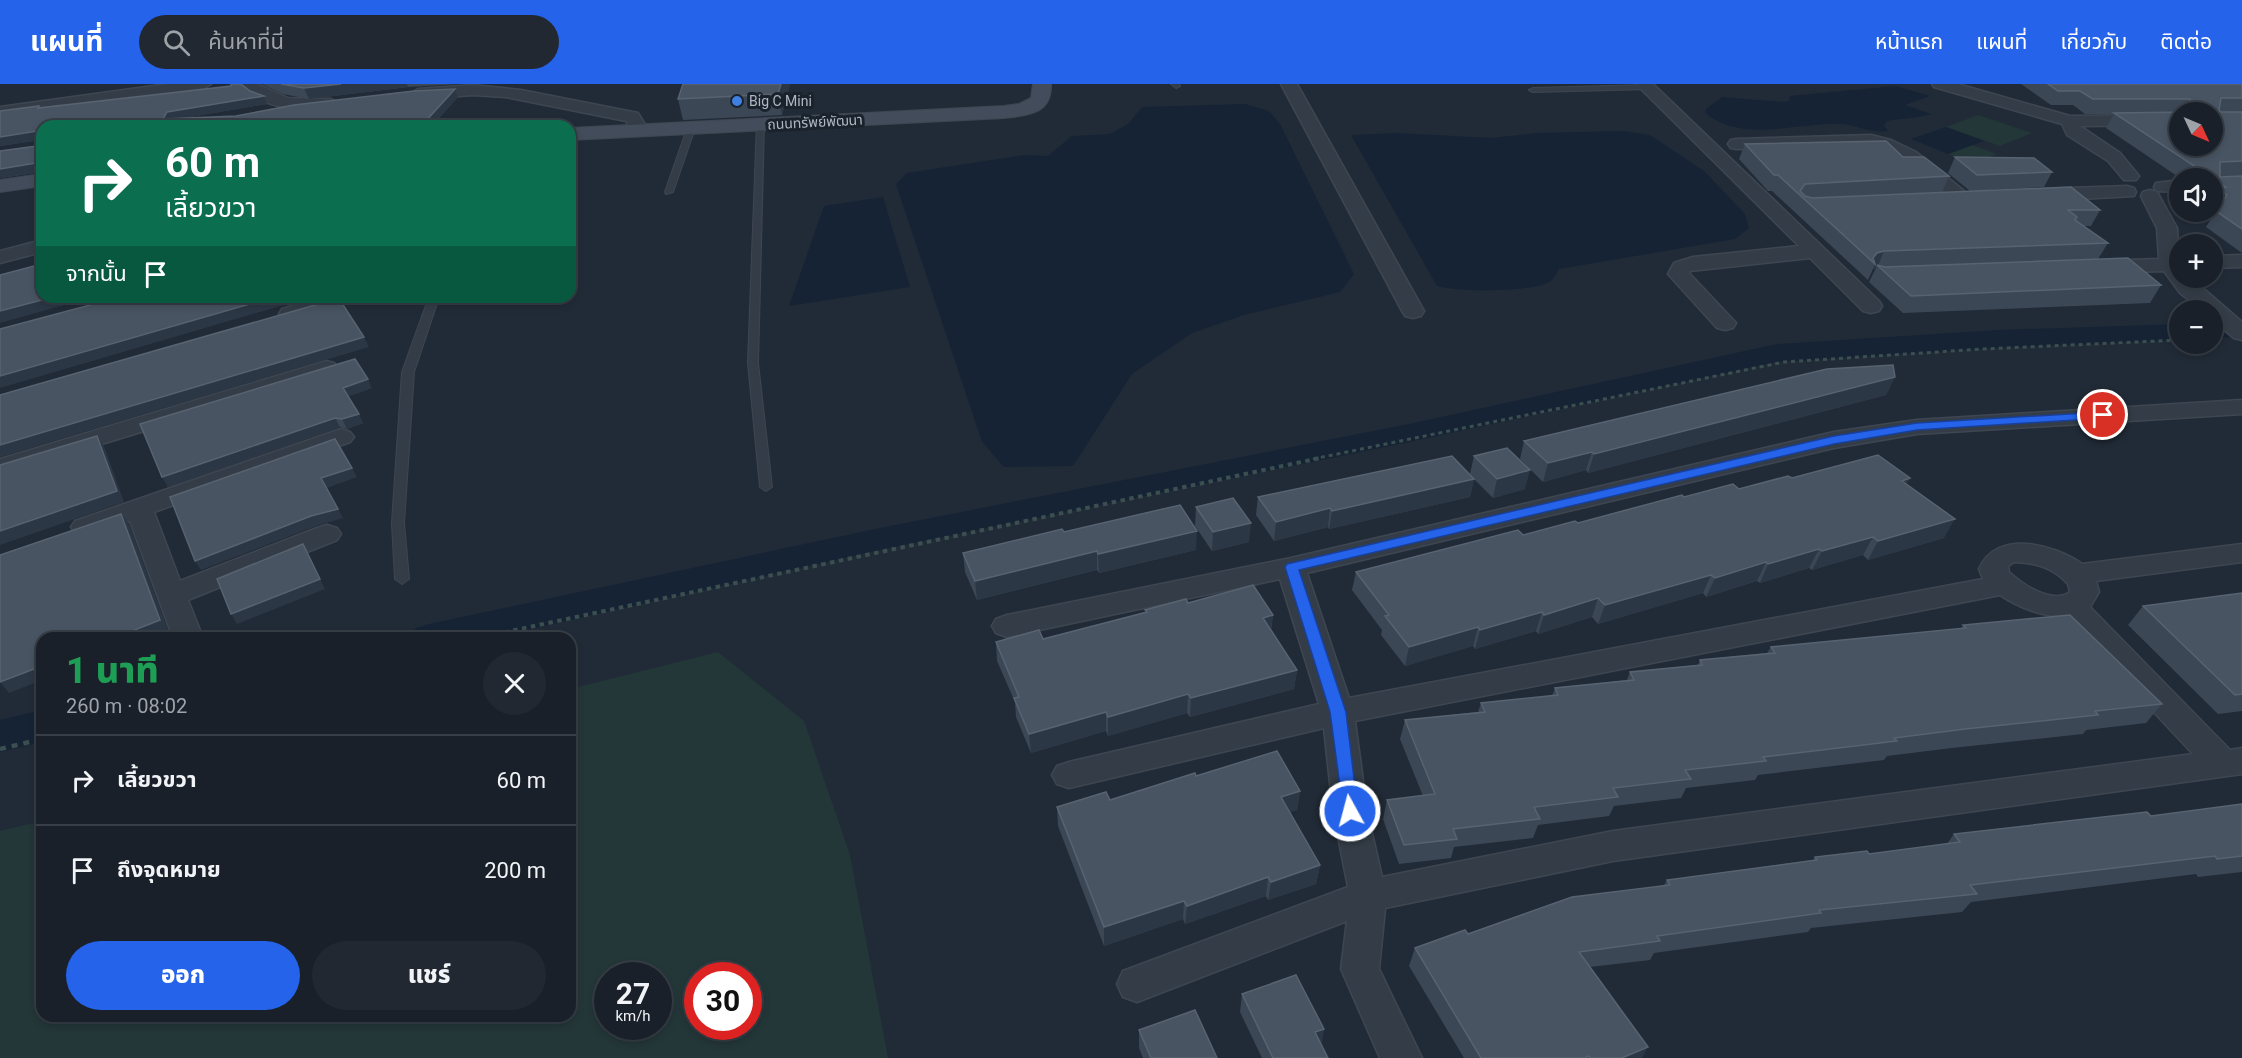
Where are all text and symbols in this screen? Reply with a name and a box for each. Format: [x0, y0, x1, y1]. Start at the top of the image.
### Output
search box [139, 15, 559, 69]
text: แผนที่ [30, 25, 103, 58]
icon: search [160, 26, 193, 59]
text: ค้นหาที่นี่ [208, 29, 284, 54]
text: หน้าแรก [1875, 30, 1943, 54]
text: แผนที่ [1976, 30, 2027, 54]
text: เกี่ยวกับ [2060, 30, 2127, 54]
text: ติดต่อ [2160, 30, 2212, 54]
place label: Big C Mini [749, 93, 812, 109]
marker: Big C Mini [730, 94, 744, 108]
north arrow [2169, 102, 2223, 156]
map controls [2169, 102, 2223, 354]
street label: ถนนทรัพย์พัฒนา [767, 112, 863, 132]
text: 60 m [165, 138, 260, 187]
icon: right [66, 144, 144, 222]
button: sound [2169, 168, 2223, 222]
text: เลี้ยวขวา [165, 192, 256, 224]
button: + [2169, 234, 2223, 288]
icon: arrive [139, 258, 172, 291]
text: จากนั้น [66, 261, 127, 286]
button: − [2169, 300, 2223, 354]
pin [2077, 389, 2128, 440]
icon: arrive [2086, 398, 2119, 431]
text: 1 นาที [66, 650, 159, 692]
button: close [483, 652, 546, 715]
text: 260 m · 08:02 [66, 694, 187, 718]
icon: right [66, 764, 99, 797]
text: เลี้ยวขวา [117, 767, 197, 792]
text: 60 m [497, 768, 546, 793]
position arrow [1318, 779, 1382, 843]
icon: arrive [66, 854, 99, 887]
text: ถึงจุดหมาย [117, 857, 221, 882]
text: 200 m [484, 858, 546, 883]
button: ออก [66, 941, 300, 1010]
button: แชร์ [312, 941, 546, 1010]
speed limit sign: 30 [684, 962, 762, 1040]
text: 27 [616, 976, 650, 1011]
text: km/h [615, 1007, 651, 1025]

